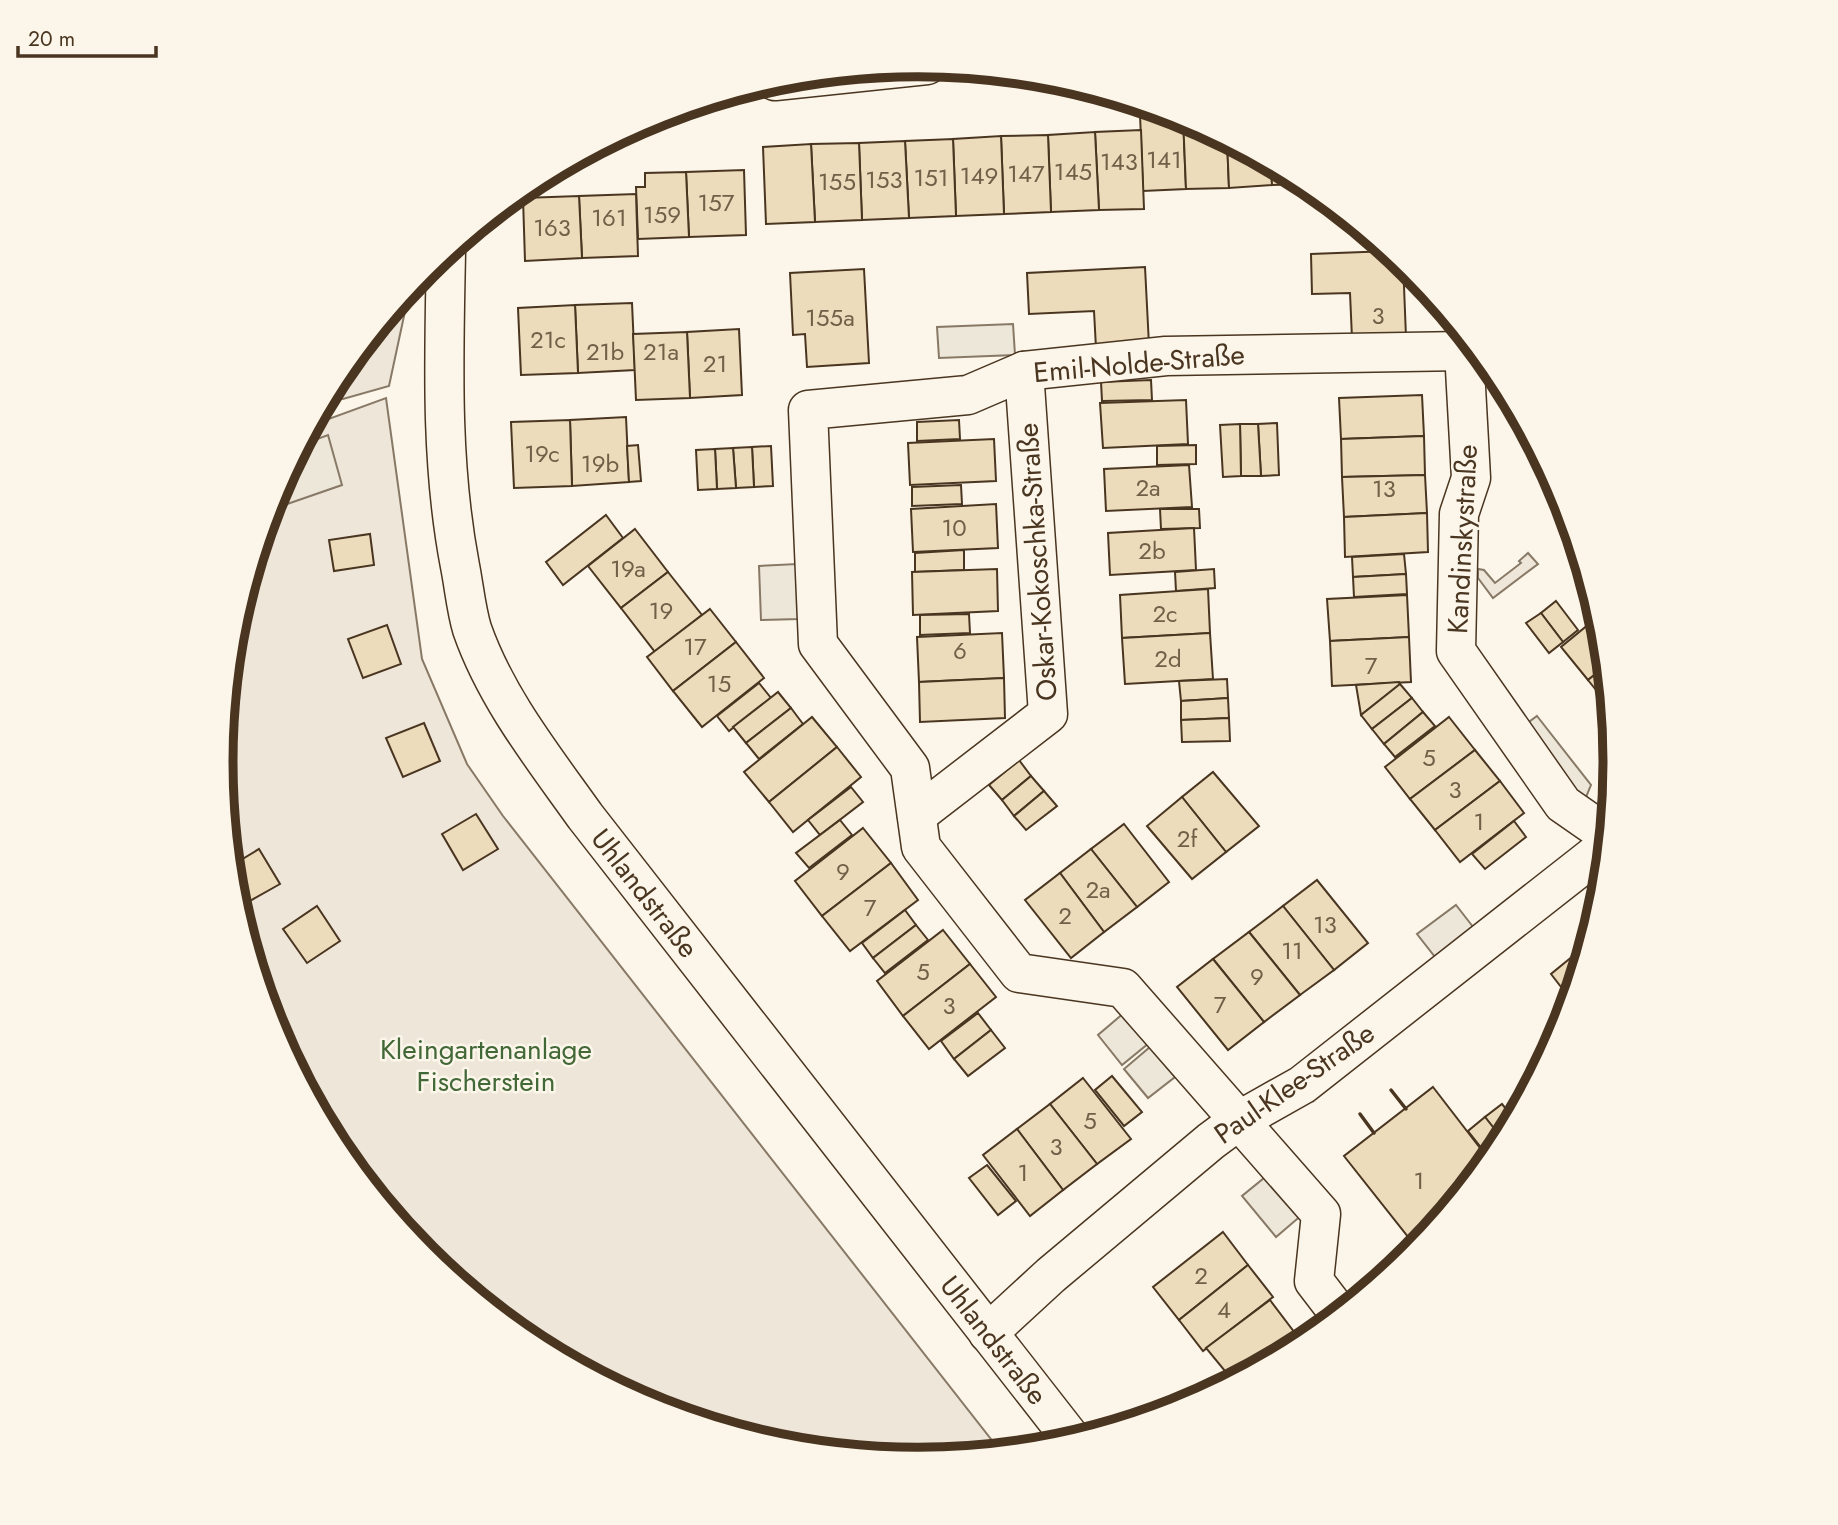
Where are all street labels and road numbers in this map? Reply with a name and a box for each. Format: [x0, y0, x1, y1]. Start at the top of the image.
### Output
street label: Emil-Nolde-Straße [1032, 334, 1246, 393]
street label: Oskar-Kokoschka-Straße [1007, 422, 1068, 702]
street label: Kandinskystraße [1437, 443, 1488, 635]
street label: Uhlandstraße [581, 820, 708, 967]
street label: Paul-Klee-Straße [1206, 1013, 1383, 1154]
street label: Uhlandstraße [930, 1267, 1057, 1414]

